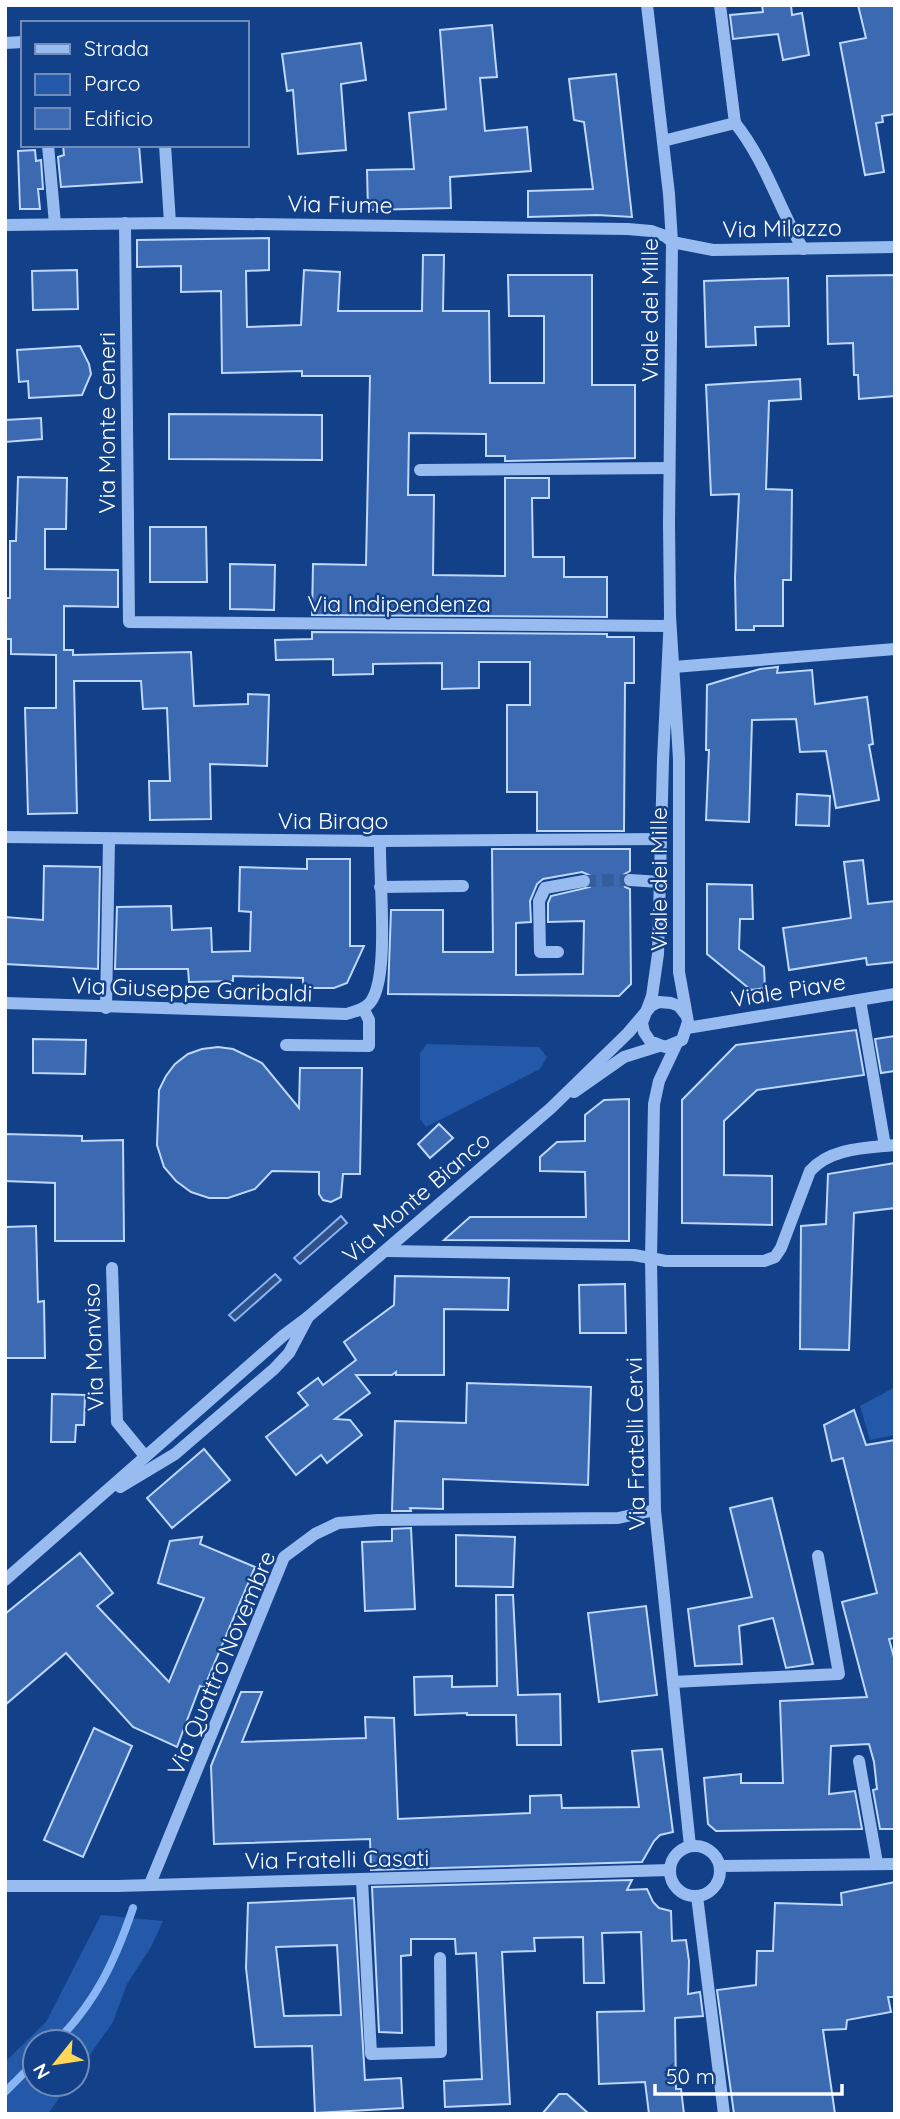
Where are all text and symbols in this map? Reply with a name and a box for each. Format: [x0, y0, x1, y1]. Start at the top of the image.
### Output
legend [21, 21, 248, 147]
text: Strada [84, 35, 149, 61]
text: Parco [84, 70, 140, 96]
text: Edificio [84, 105, 153, 131]
street label: Via Fiume [287, 189, 393, 219]
street label: Via Milazzo [722, 212, 842, 244]
street label: Viale dei Mille [635, 238, 664, 382]
street label: Via Monte Ceneri [92, 332, 121, 514]
street label: Via Indipendenza [307, 589, 491, 618]
street label: Via Birago [278, 806, 388, 835]
street label: Viale dei Mille [644, 807, 673, 951]
street label: Viale Piave [729, 967, 847, 1013]
street label: Via Giuseppe Garibaldi [71, 970, 313, 1008]
street label: Via Monte Bianco [336, 1125, 496, 1269]
street label: Via Monviso [76, 1282, 110, 1412]
street label: Via Fratelli Cervi [619, 1357, 651, 1531]
street label: Via Quattro Novembre [161, 1546, 281, 1780]
street label: Via Fratelli Casati [244, 1843, 430, 1875]
north arrow [21, 2028, 91, 2098]
scale bar [655, 2052, 842, 2096]
text: N [27, 2059, 55, 2084]
text: 50 m [666, 2063, 715, 2089]

